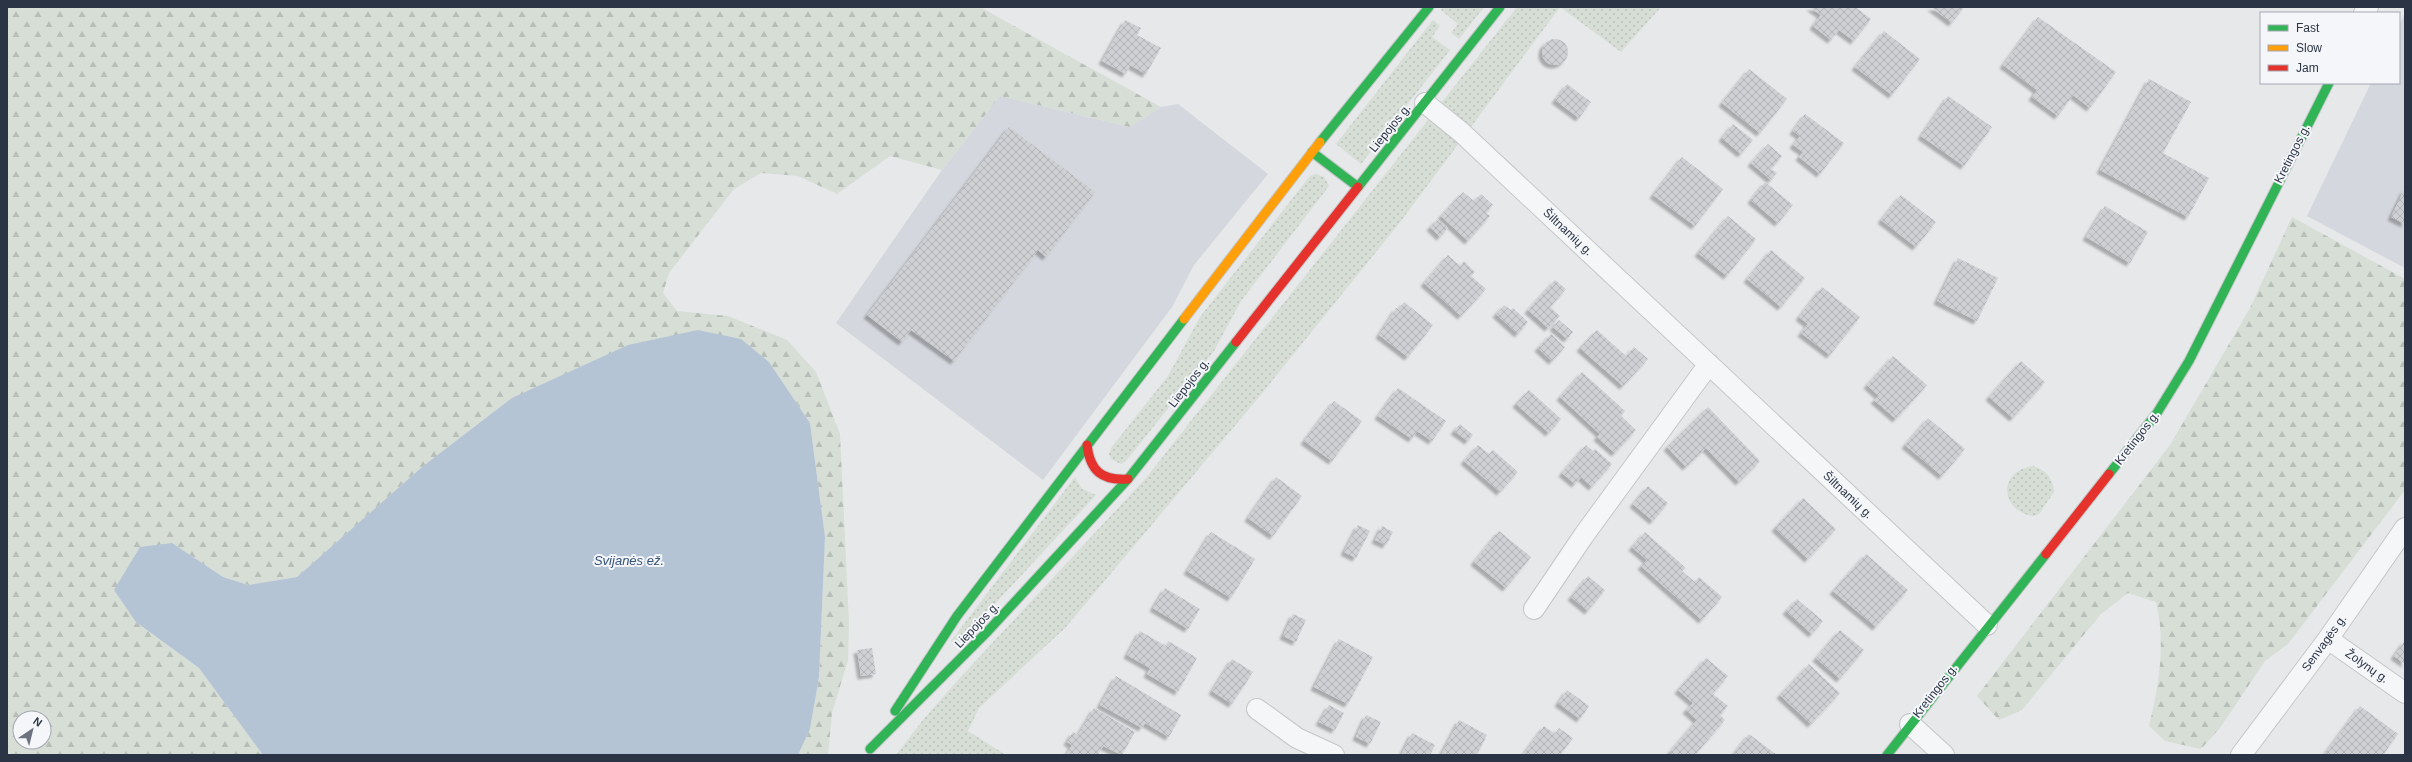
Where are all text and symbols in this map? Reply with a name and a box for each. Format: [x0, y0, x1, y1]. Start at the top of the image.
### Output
legend [2260, 12, 2400, 84]
text: Fast [2296, 21, 2320, 35]
text: Slow [2296, 41, 2322, 55]
text: Jam [2296, 61, 2319, 75]
street label: Liepojos g. [1366, 101, 1414, 155]
street label: Kretingos g. [2271, 122, 2313, 186]
street label: Šiltnamių g. [1540, 205, 1596, 259]
street label: Liepojos g. [1166, 356, 1212, 410]
street label: Kretingos g. [2112, 408, 2162, 468]
street label: Šiltnamių g. [1820, 468, 1876, 522]
water label: Svijanės ež. [594, 553, 664, 568]
street label: Liepojos g. [952, 599, 1002, 651]
street label: Senvagės g. [2299, 612, 2349, 674]
street label: Žolynų g. [2343, 645, 2392, 686]
street label: Kretingos g. [1910, 661, 1960, 721]
north arrow [12, 710, 52, 750]
text: N [31, 715, 44, 729]

